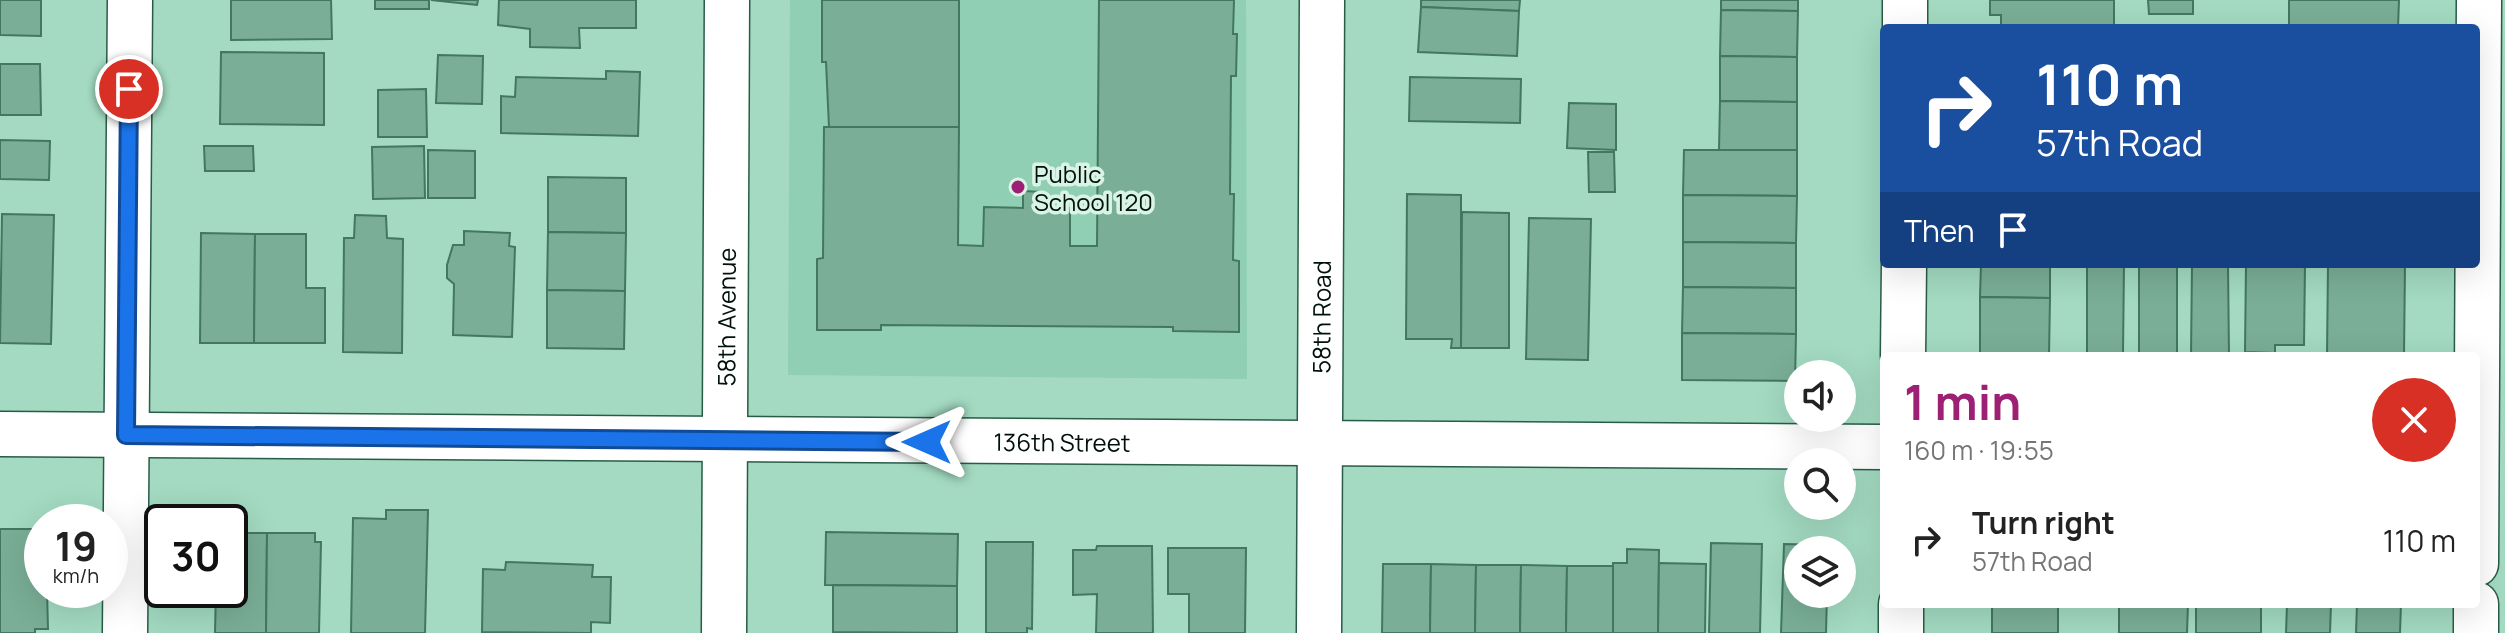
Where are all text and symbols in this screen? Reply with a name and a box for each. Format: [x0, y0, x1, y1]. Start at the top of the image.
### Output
text: 110 m [2036, 45, 2183, 122]
pin [95, 55, 163, 123]
icon: right [1904, 56, 2008, 160]
icon: arrive [107, 67, 151, 111]
text: 57th Road [2036, 118, 2203, 167]
place label: Public School 120 [1034, 157, 1153, 218]
marker: Public School 120 [1009, 178, 1027, 196]
icon: arrive [1991, 208, 2035, 252]
text: Then [1904, 210, 1975, 251]
street label: 58th Avenue [709, 248, 742, 386]
street label: 58th Road [1304, 260, 1337, 374]
map controls [1784, 360, 1856, 608]
button: sound [1784, 360, 1856, 432]
text: 1 min [1904, 369, 2021, 434]
button: close [2372, 378, 2456, 462]
position arrow [885, 400, 969, 484]
street label: 136th Street [993, 424, 1130, 458]
text: 160 m · 19:55 [1904, 432, 2054, 468]
button: search [1784, 448, 1856, 520]
text: Turn right [1972, 502, 2115, 543]
speed limit sign: 30 [144, 504, 248, 608]
text: 19 [55, 518, 97, 573]
icon: right [1904, 518, 1948, 562]
text: 110 m [2383, 520, 2456, 561]
button: layers [1784, 536, 1856, 608]
text: 57th Road [1972, 543, 2093, 579]
text: km/h [53, 562, 99, 589]

